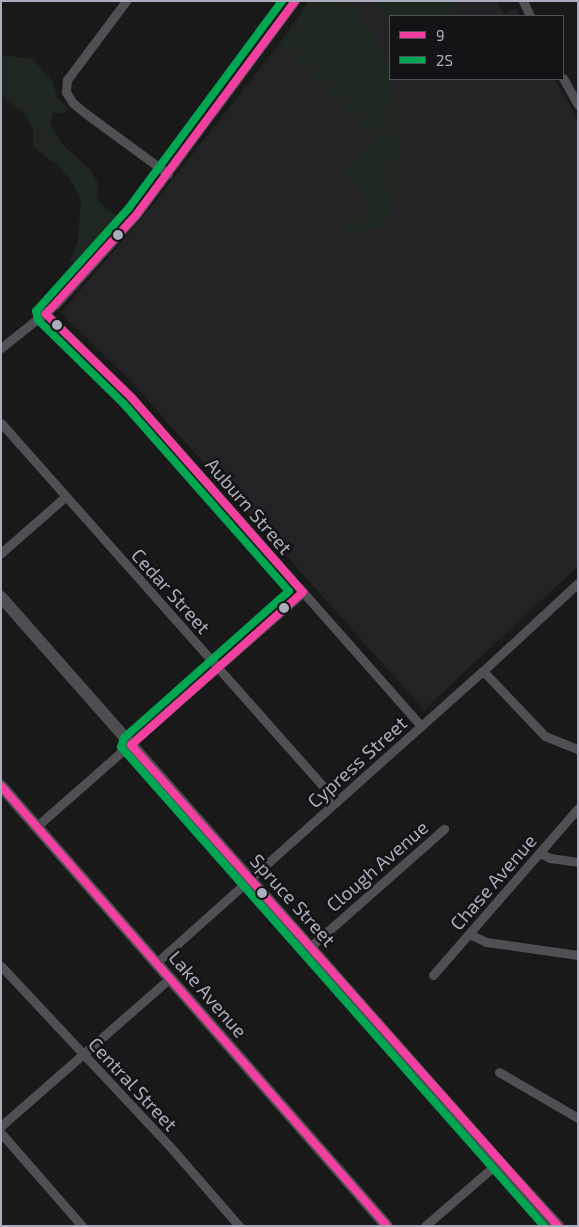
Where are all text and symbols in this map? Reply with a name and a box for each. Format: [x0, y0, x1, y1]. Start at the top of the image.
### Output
legend [389, 15, 564, 80]
text: 9 [436, 26, 445, 44]
text: 2S [436, 51, 453, 69]
unlabelled marker [113, 230, 123, 240]
unlabelled marker [52, 320, 62, 330]
street label: Auburn Street [201, 453, 297, 559]
street label: Cedar Street [127, 544, 215, 638]
unlabelled marker [279, 603, 289, 613]
street label: Cypress Street [303, 711, 411, 813]
street label: Clough Avenue [321, 816, 433, 916]
street label: Chase Avenue [445, 829, 541, 935]
street label: Spruce Street [246, 849, 340, 951]
unlabelled marker [257, 888, 267, 898]
street label: Lake Avenue [164, 946, 252, 1042]
street label: Central Street [84, 1032, 182, 1136]

